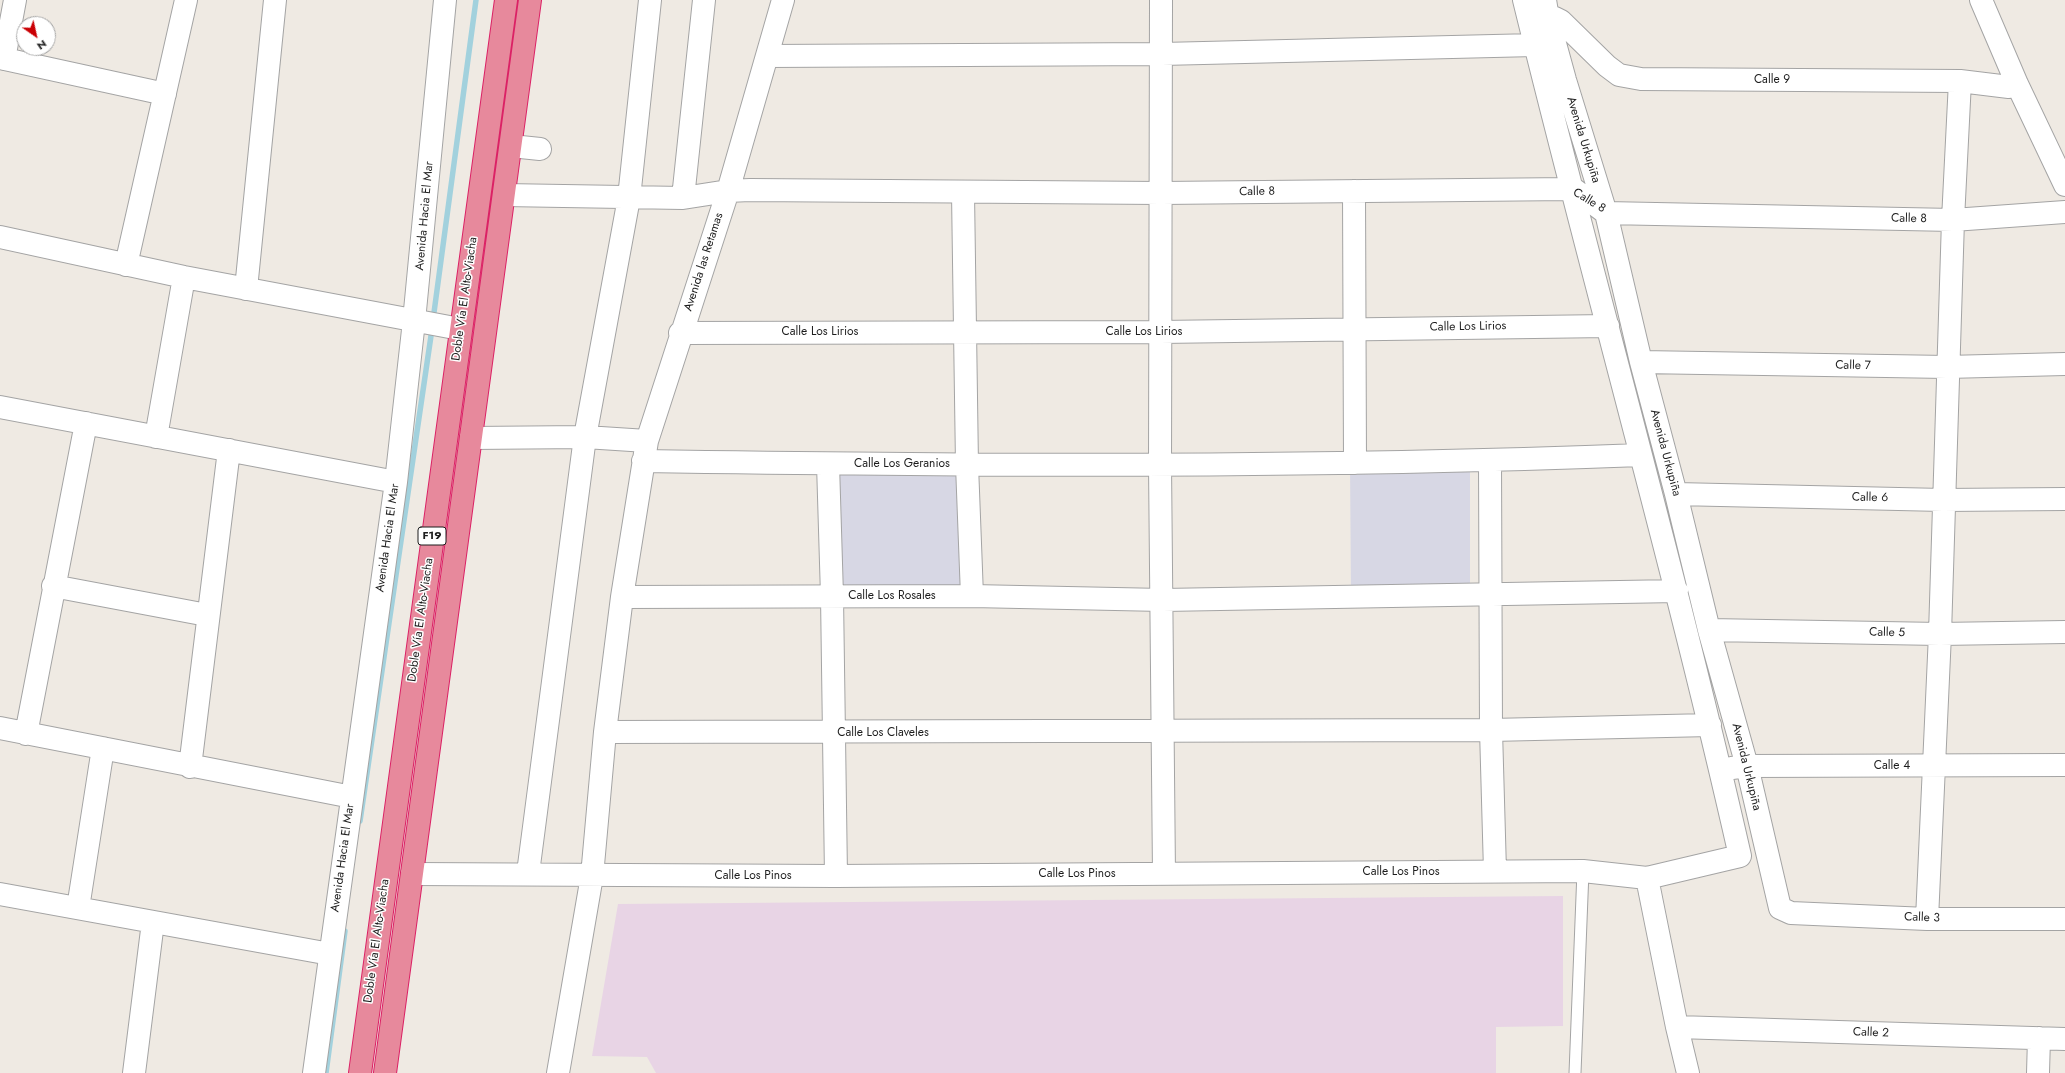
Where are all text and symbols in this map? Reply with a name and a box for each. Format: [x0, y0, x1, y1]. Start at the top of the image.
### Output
north arrow [16, 16, 56, 56]
text: N [34, 36, 50, 54]
street label: Calle 9 [1754, 73, 1790, 87]
street label: Avenida Urkupiña [1563, 95, 1603, 185]
street label: Avenida Hacia El Mar [413, 161, 437, 271]
street label: Calle 8 [1239, 184, 1275, 200]
street label: Calle 8 [1570, 186, 1608, 216]
street label: Avenida las Retamas [681, 211, 727, 313]
street label: Calle 8 [1891, 211, 1927, 227]
street label: Doble Vía El Alto-Viacha [449, 236, 481, 362]
street label: Calle Los Lirios [1429, 319, 1507, 335]
street label: Calle Los Lirios [782, 325, 858, 339]
street label: Calle Los Lirios [1106, 325, 1182, 339]
street label: Calle 7 [1835, 358, 1871, 374]
street label: Avenida Urkupiña [1646, 408, 1684, 498]
street label: Calle Los Geranios [854, 457, 950, 471]
street label: Avenida Hacia El Mar [373, 483, 403, 593]
street label: Calle 6 [1852, 490, 1888, 506]
road number: F19 [418, 527, 446, 545]
street label: Doble Vía El Alto-Viacha [405, 557, 437, 683]
street label: Calle Los Rosales [848, 589, 936, 603]
street label: Calle 5 [1869, 625, 1905, 641]
street label: Avenida Urkupiña [1728, 722, 1764, 812]
street label: Calle Los Claveles [837, 726, 929, 740]
street label: Calle 4 [1874, 759, 1910, 773]
street label: Avenida Hacia El Mar [328, 803, 358, 913]
street label: Calle Los Pinos [1362, 865, 1440, 879]
street label: Calle Los Pinos [1038, 867, 1116, 881]
street label: Calle Los Pinos [714, 869, 792, 883]
street label: Doble Vía El Alto-Viacha [361, 878, 393, 1004]
street label: Calle 3 [1904, 910, 1940, 926]
street label: Calle 2 [1853, 1025, 1889, 1041]

